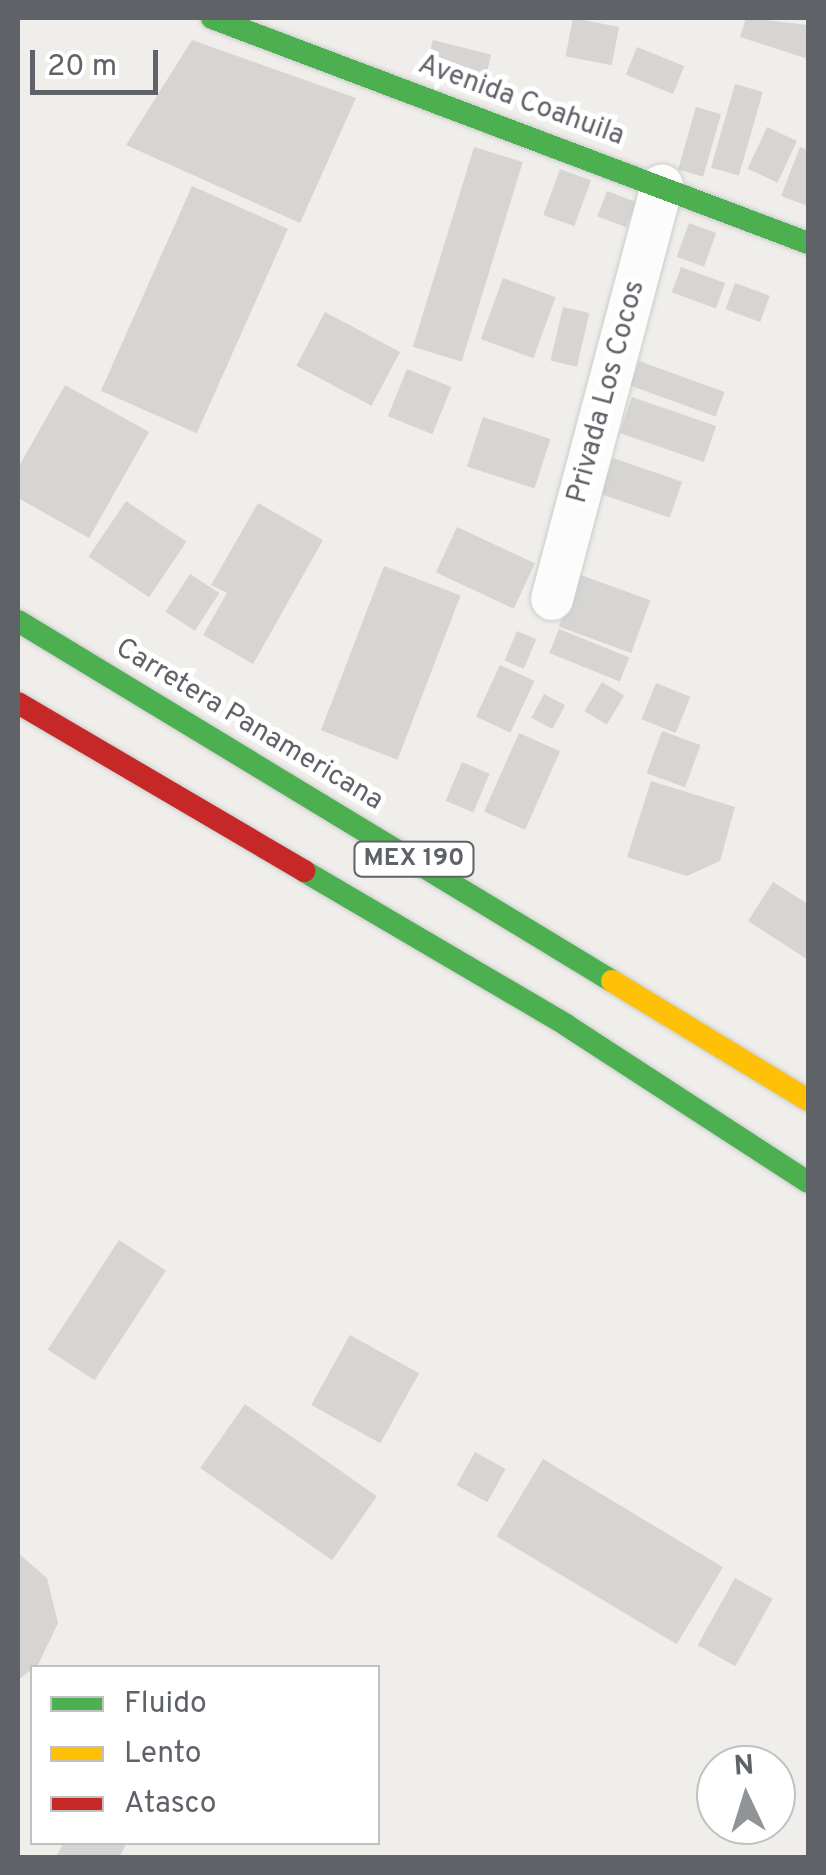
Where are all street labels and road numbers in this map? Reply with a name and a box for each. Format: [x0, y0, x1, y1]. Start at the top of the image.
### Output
street label: Avenida Coahuila [413, 48, 629, 154]
street label: Privada Los Cocos [561, 277, 653, 507]
street label: Carretera Panamericana [109, 632, 389, 818]
road number: MEX 190 [352, 839, 476, 879]

